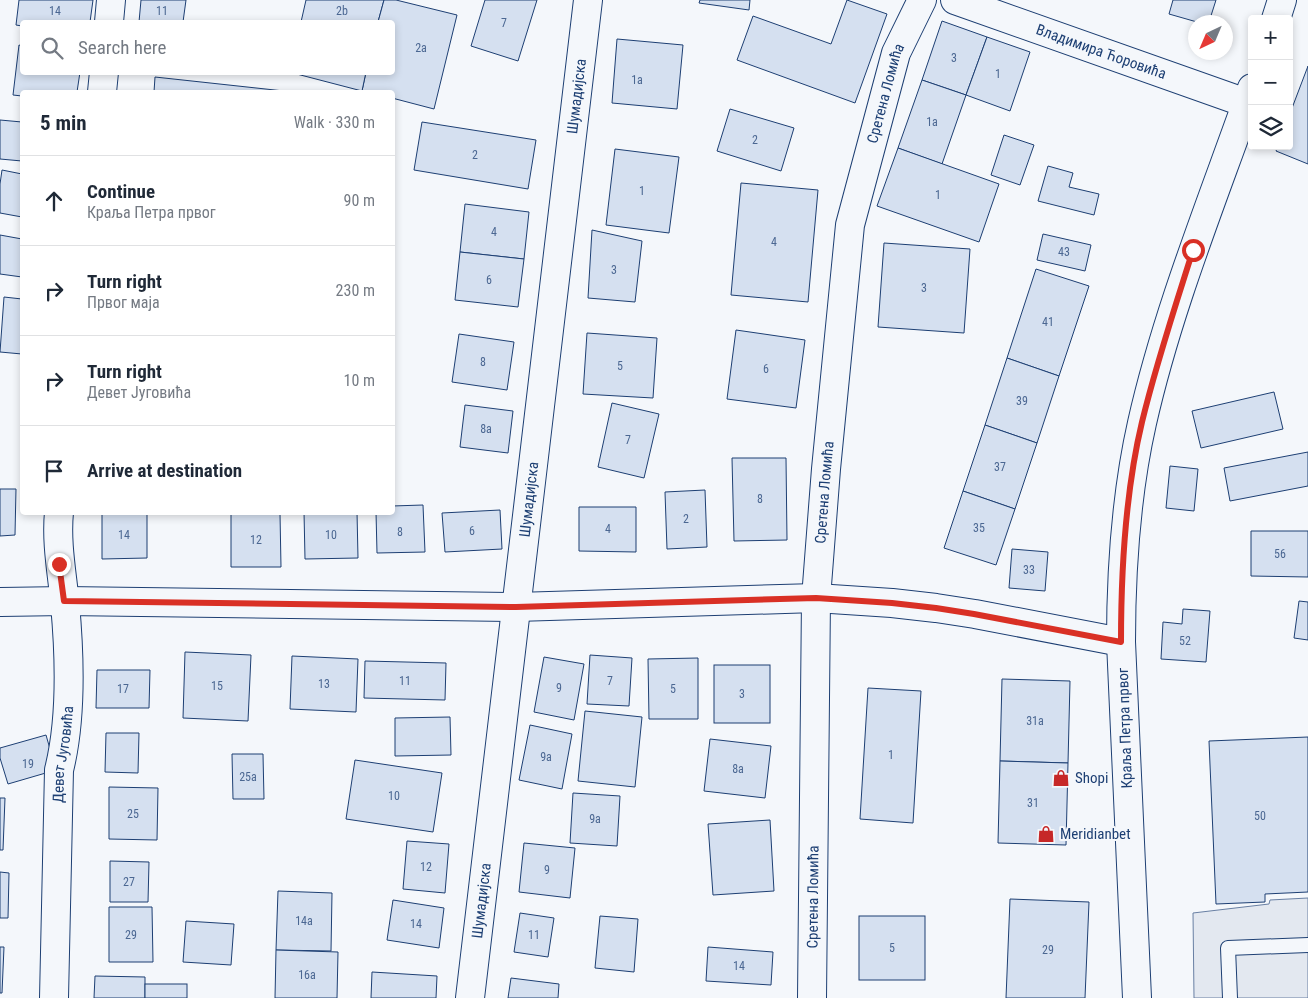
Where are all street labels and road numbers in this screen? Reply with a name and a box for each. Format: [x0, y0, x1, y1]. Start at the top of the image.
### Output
street label: Владимира Ћоровића [1034, 20, 1169, 83]
street label: Сретена Ломића [863, 40, 908, 145]
street label: Шумадијска [563, 58, 590, 135]
street label: Сретена Ломића [811, 440, 838, 544]
street label: Шумадијска [516, 461, 542, 538]
street label: Краља Петра првог [1114, 667, 1136, 789]
street label: Девет Југовића [49, 705, 77, 803]
street label: Сретена Ломића [803, 846, 823, 948]
street label: Шумадијска [468, 862, 495, 939]

